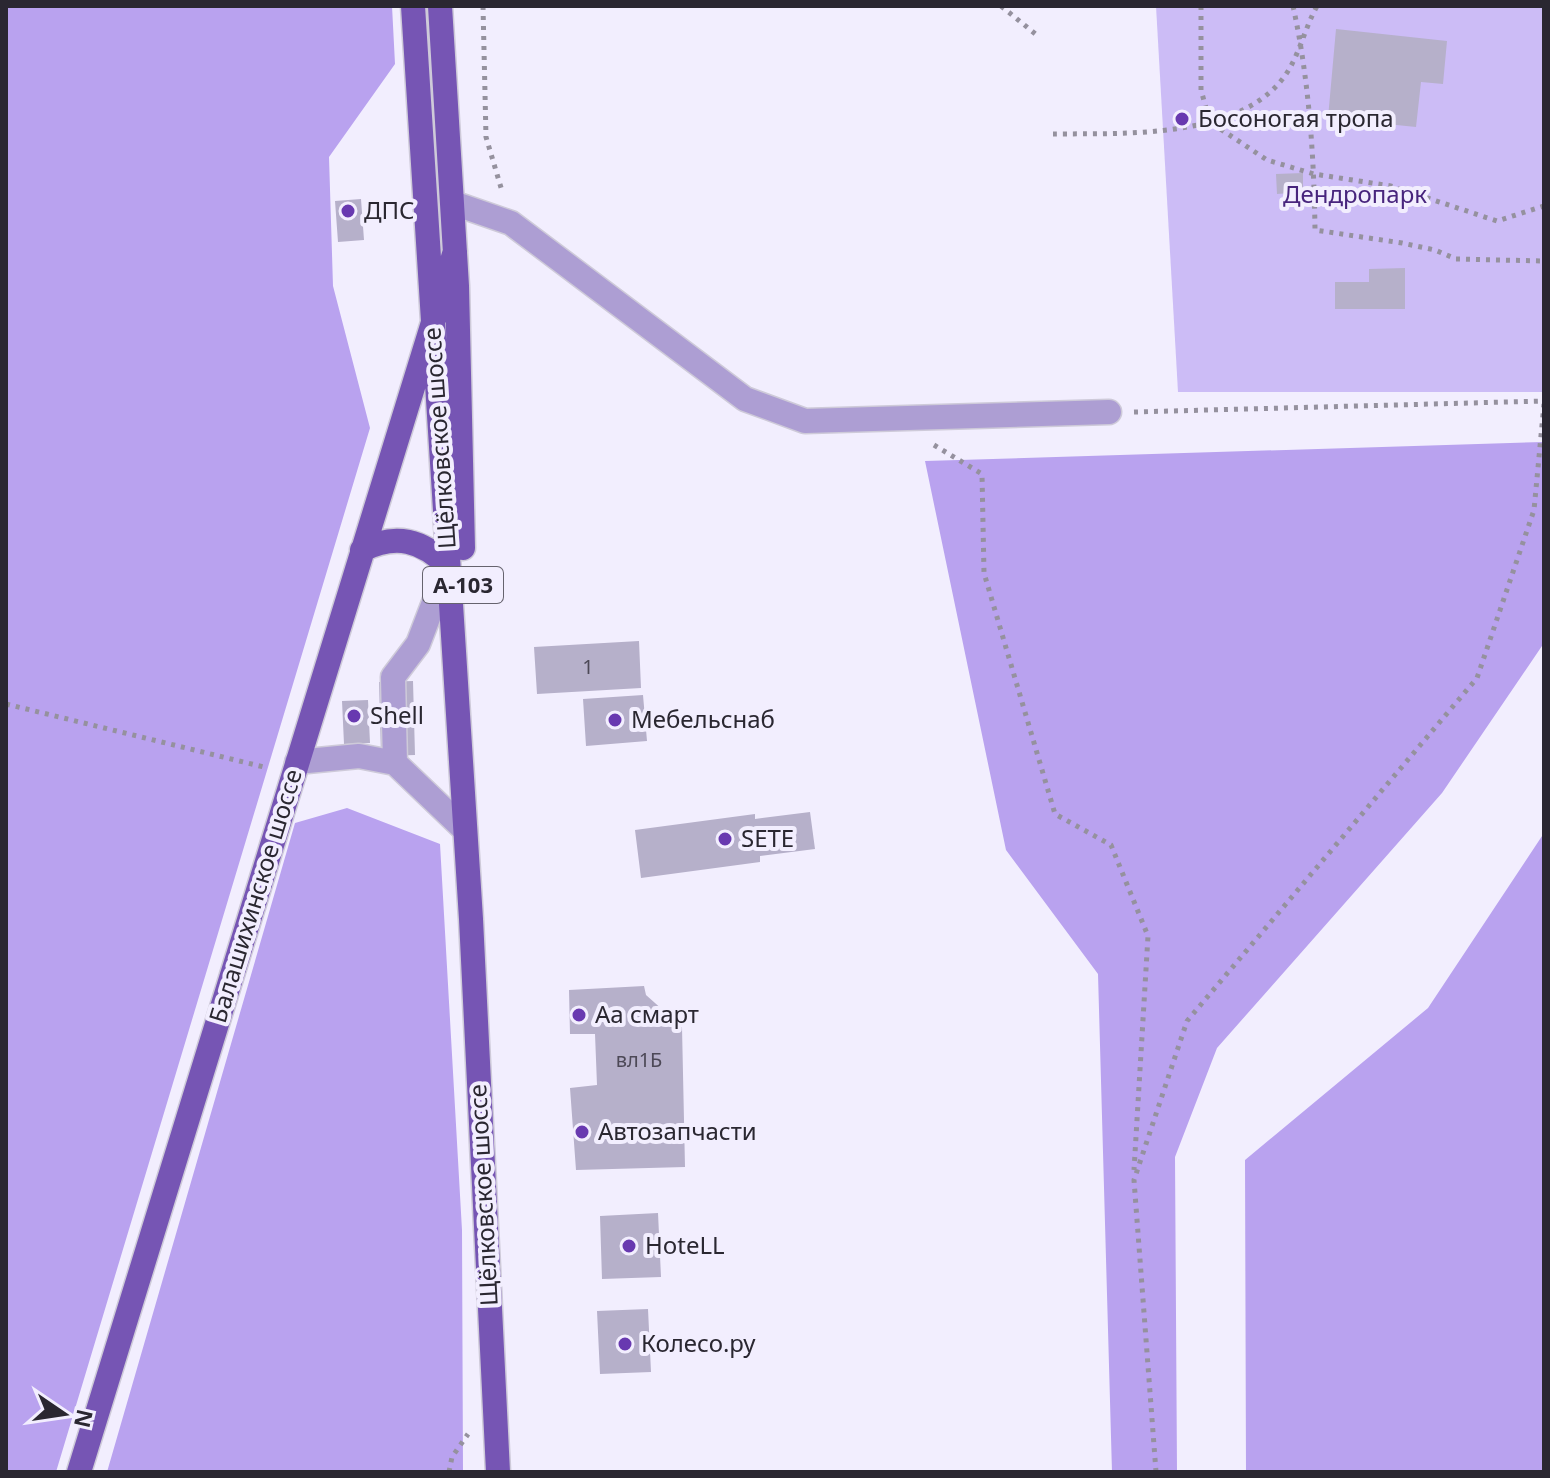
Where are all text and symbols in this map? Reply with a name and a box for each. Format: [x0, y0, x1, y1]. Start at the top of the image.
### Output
place label: Босоногая тропа [1198, 101, 1394, 134]
marker: Босоногая тропа [1173, 110, 1191, 128]
park label: Дендропарк [1283, 177, 1427, 210]
place label: ДПС [364, 193, 414, 226]
marker: ДПС [339, 202, 357, 220]
street label: Щёлковское шоссе [414, 326, 463, 550]
road number: А-103 [423, 567, 503, 603]
house number: 1 [582, 653, 594, 680]
place label: Shell [370, 698, 424, 731]
place label: Мебельснаб [631, 702, 775, 735]
marker: Shell [345, 707, 363, 725]
marker: Мебельснаб [606, 711, 624, 729]
street label: Балашихинское шоссе [200, 765, 309, 1026]
place label: SETE [741, 821, 794, 854]
marker: SETE [716, 830, 734, 848]
place label: Аа смарт [595, 997, 699, 1030]
marker: Аа смарт [570, 1006, 588, 1024]
house number: вл1Б [616, 1046, 662, 1073]
street label: Щёлковское шоссе [460, 1083, 505, 1307]
place label: Автозапчасти [598, 1114, 757, 1147]
marker: Автозапчасти [573, 1123, 591, 1141]
place label: HoteLL [645, 1228, 725, 1261]
marker: HoteLL [620, 1237, 638, 1255]
place label: Колесо.ру [641, 1326, 756, 1359]
marker: Колесо.ру [616, 1335, 634, 1353]
north arrow [24, 1374, 104, 1454]
text: N [68, 1407, 101, 1431]

